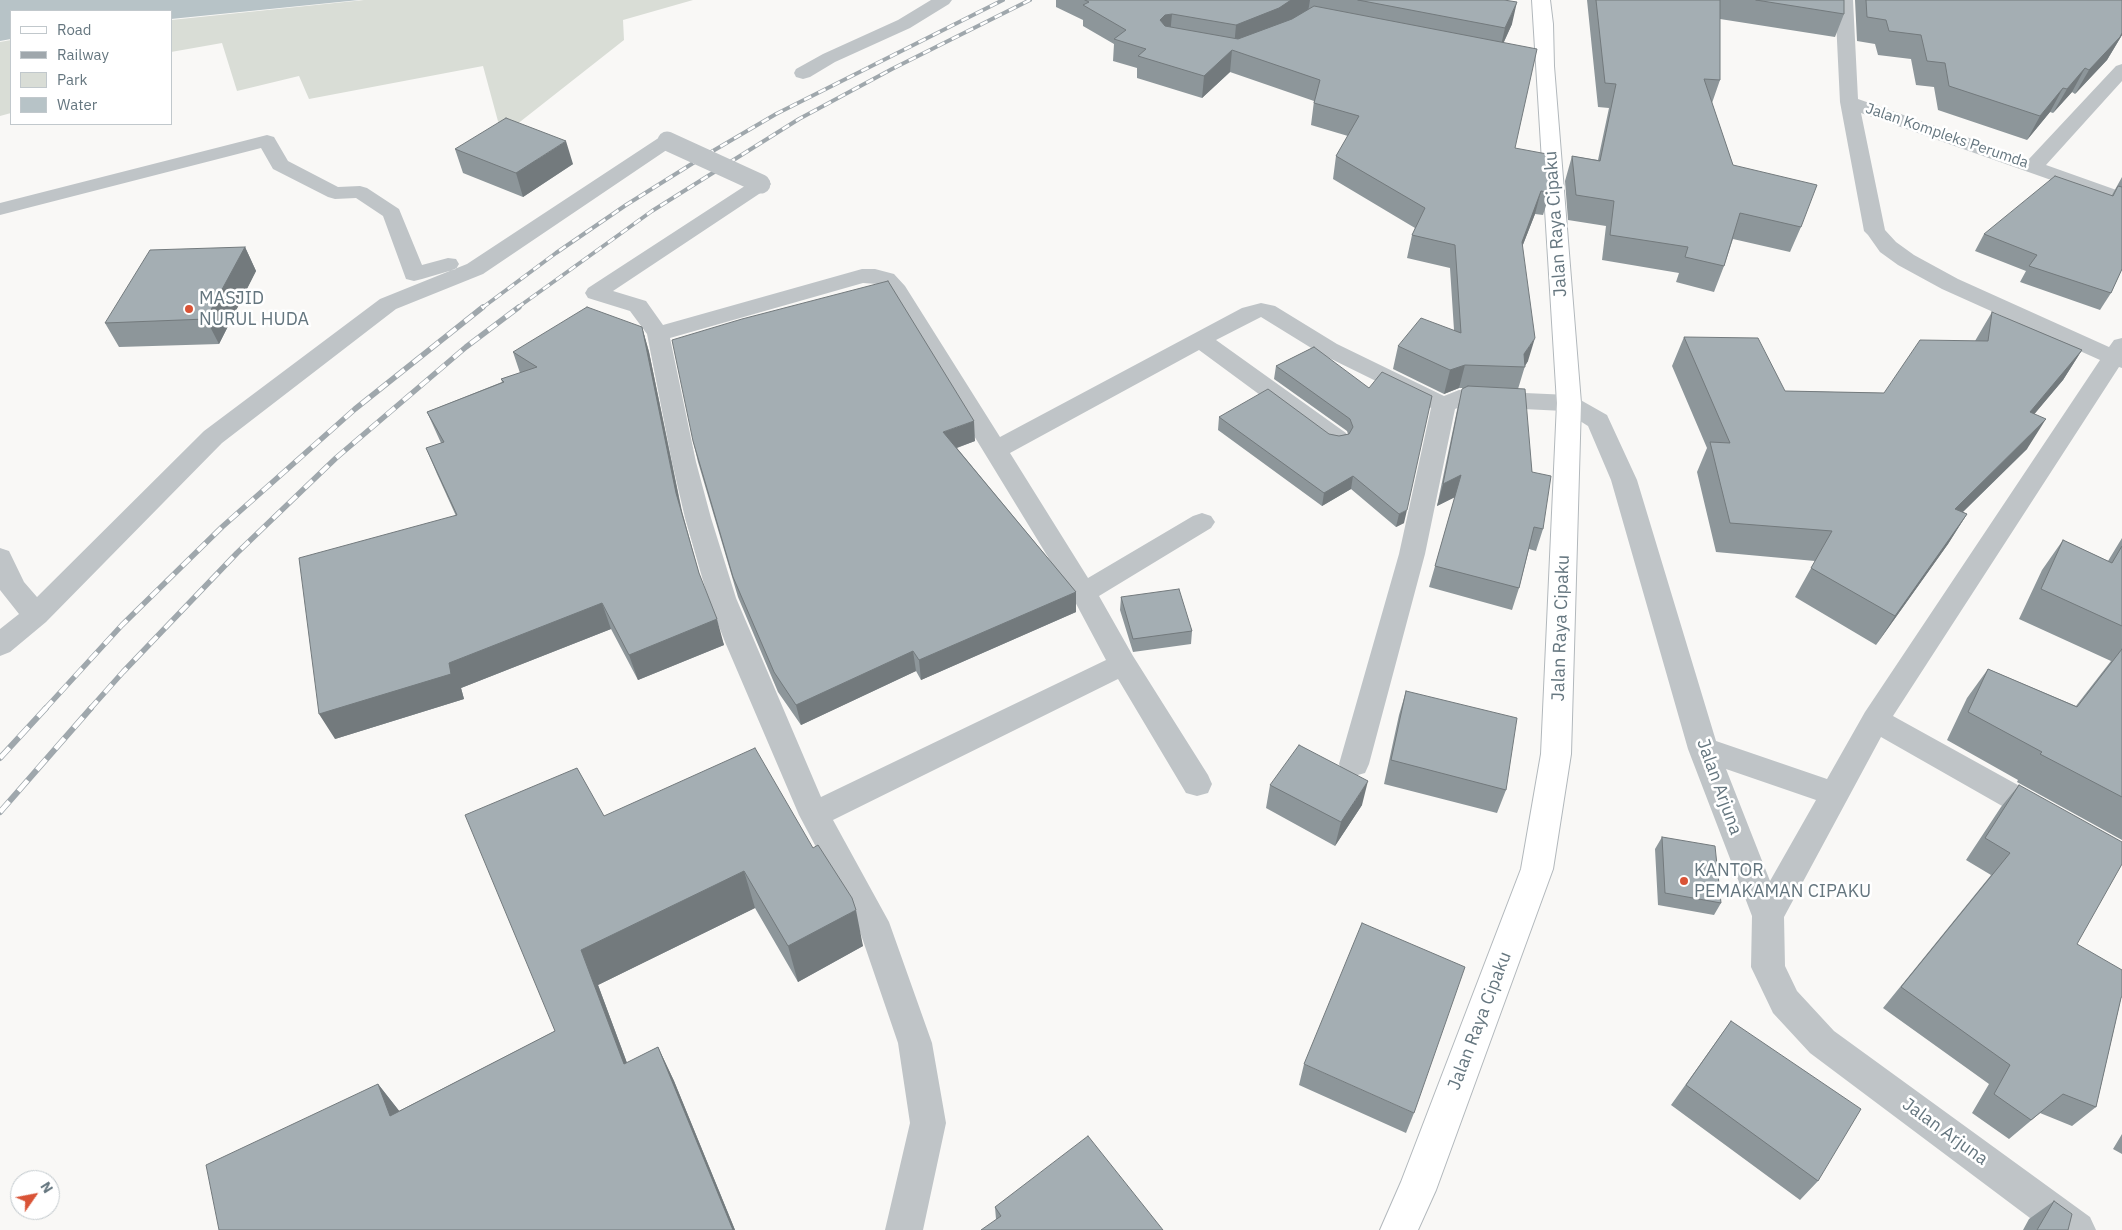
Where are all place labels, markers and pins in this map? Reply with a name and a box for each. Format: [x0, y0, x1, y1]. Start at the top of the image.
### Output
place label: MASJID NURUL HUDA [199, 288, 309, 330]
marker: MASJID NURUL HUDA [183, 303, 195, 315]
place label: KANTOR PEMAKAMAN CIPAKU [1694, 860, 1871, 902]
marker: KANTOR PEMAKAMAN CIPAKU [1678, 875, 1690, 887]

